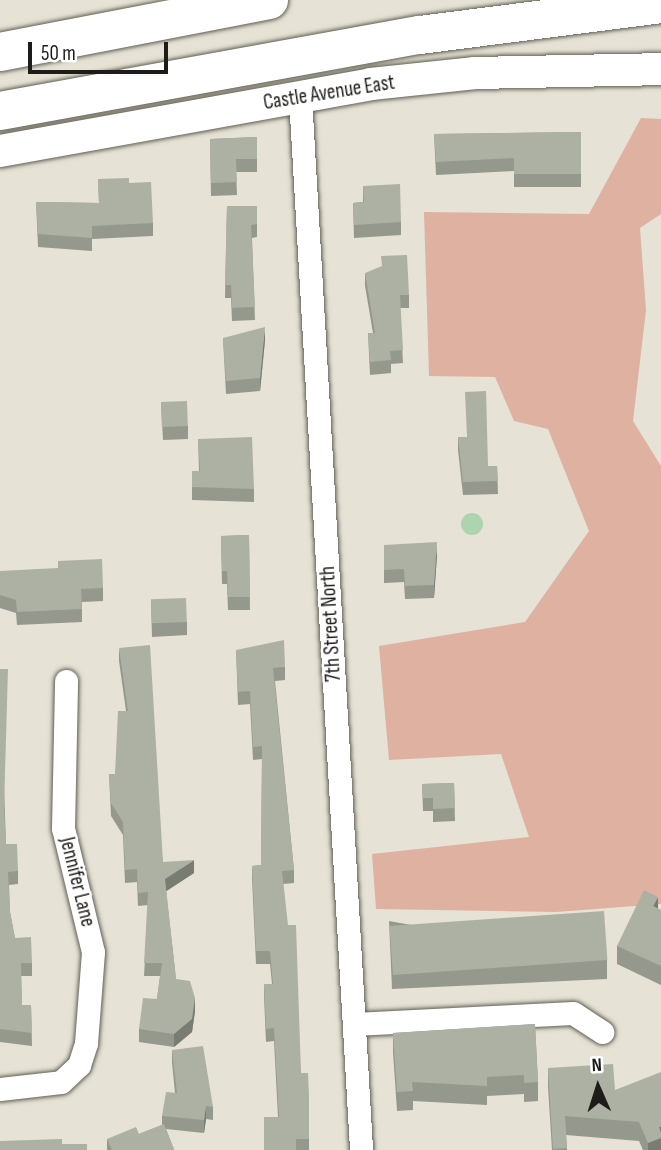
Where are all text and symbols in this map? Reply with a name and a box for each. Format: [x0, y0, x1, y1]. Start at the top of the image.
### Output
scale bar [32, 28, 172, 72]
text: 50 m [41, 41, 76, 66]
street label: Castle Avenue East [262, 70, 396, 116]
street label: 7th Street North [315, 565, 347, 683]
street label: Jennifer Lane [54, 835, 100, 929]
north arrow [563, 1052, 633, 1122]
text: N [591, 1054, 603, 1077]

